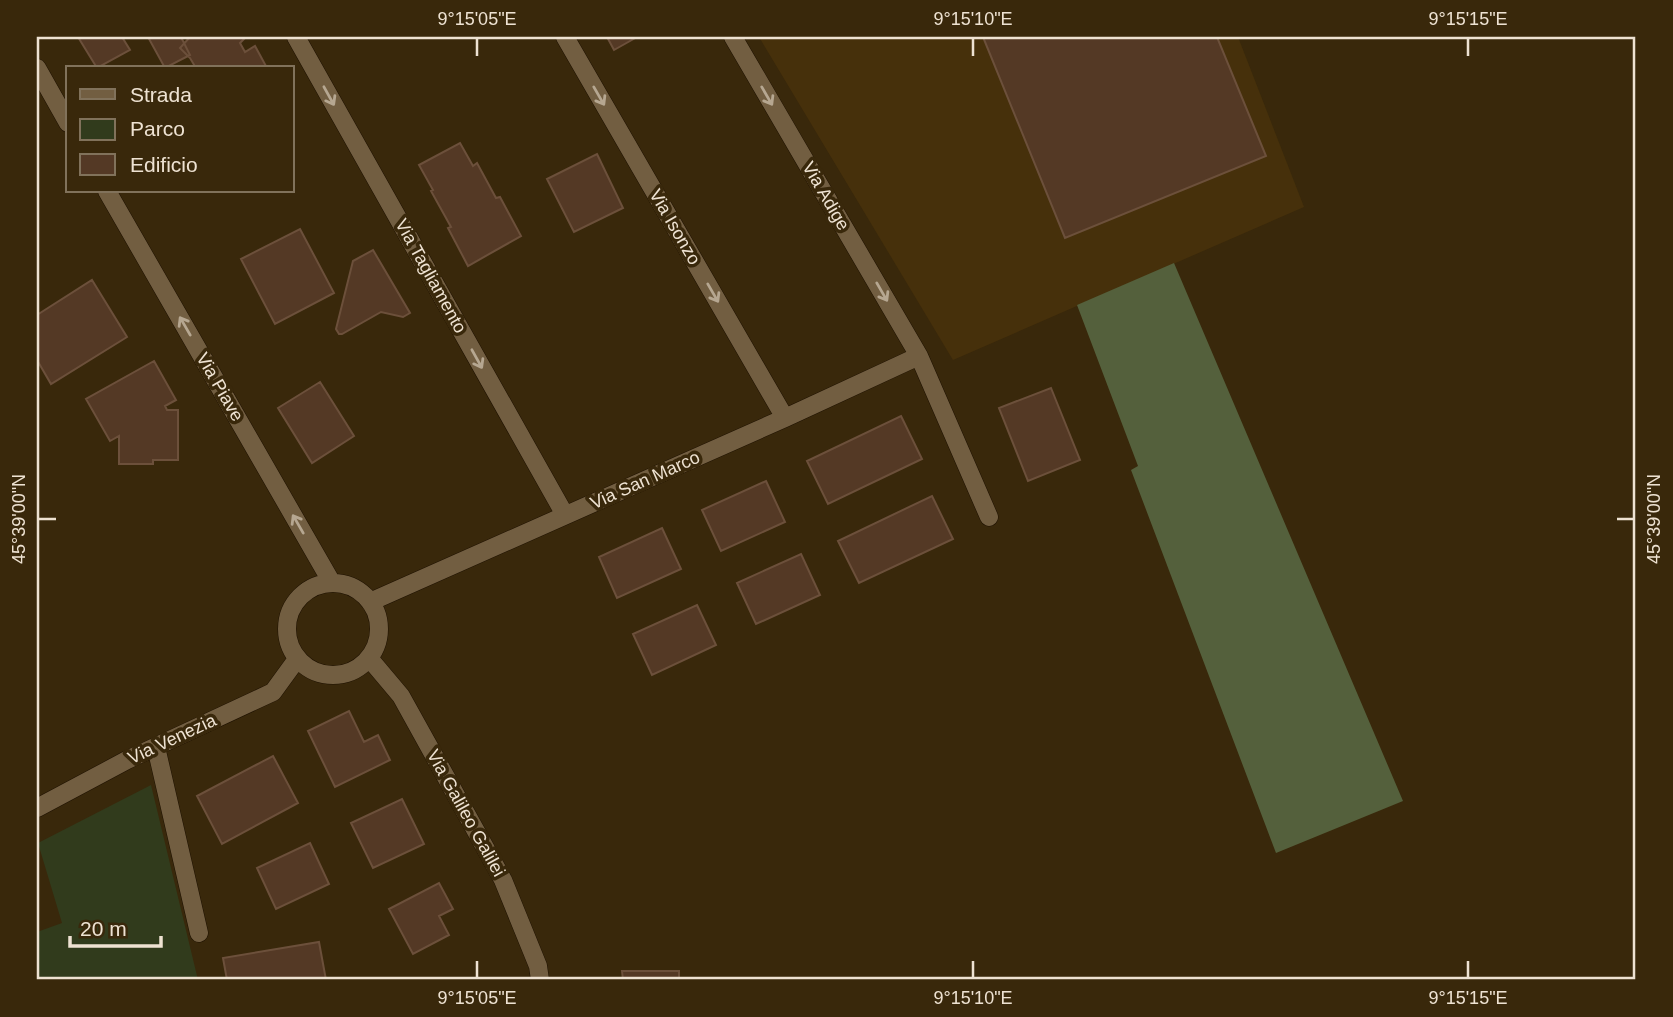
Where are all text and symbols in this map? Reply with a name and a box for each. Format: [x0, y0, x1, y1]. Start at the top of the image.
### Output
text: 9°15'05"E [437, 9, 517, 29]
text: 9°15'10"E [933, 9, 1013, 29]
text: 9°15'15"E [1428, 9, 1508, 29]
legend [66, 66, 294, 192]
text: Strada [130, 83, 192, 106]
one-way arrow [592, 85, 606, 105]
one-way arrow [760, 85, 774, 105]
one-way arrow [322, 86, 336, 106]
text: Parco [130, 117, 185, 140]
text: Edificio [130, 153, 198, 176]
street label: Via Adige [798, 158, 854, 234]
street label: Via Isonzo [645, 186, 705, 268]
street label: Via Tagliamento [391, 215, 471, 337]
one-way arrow [876, 281, 889, 302]
one-way arrow [707, 282, 720, 303]
one-way arrow [178, 317, 192, 337]
one-way arrow [470, 348, 484, 368]
street label: Via Piave [192, 349, 248, 425]
street label: Via San Marco [587, 447, 703, 513]
text: 45°39'00"N [9, 474, 29, 564]
text: 45°39'00"N [1644, 474, 1664, 564]
one-way arrow [291, 514, 305, 534]
street label: Via Venezia [125, 709, 220, 768]
street label: Via Galileo Galilei [423, 746, 509, 880]
scale bar [70, 905, 161, 949]
text: 20 m [80, 917, 127, 940]
text: 9°15'05"E [437, 988, 517, 1008]
text: 9°15'10"E [933, 988, 1013, 1008]
text: 9°15'15"E [1428, 988, 1508, 1008]

